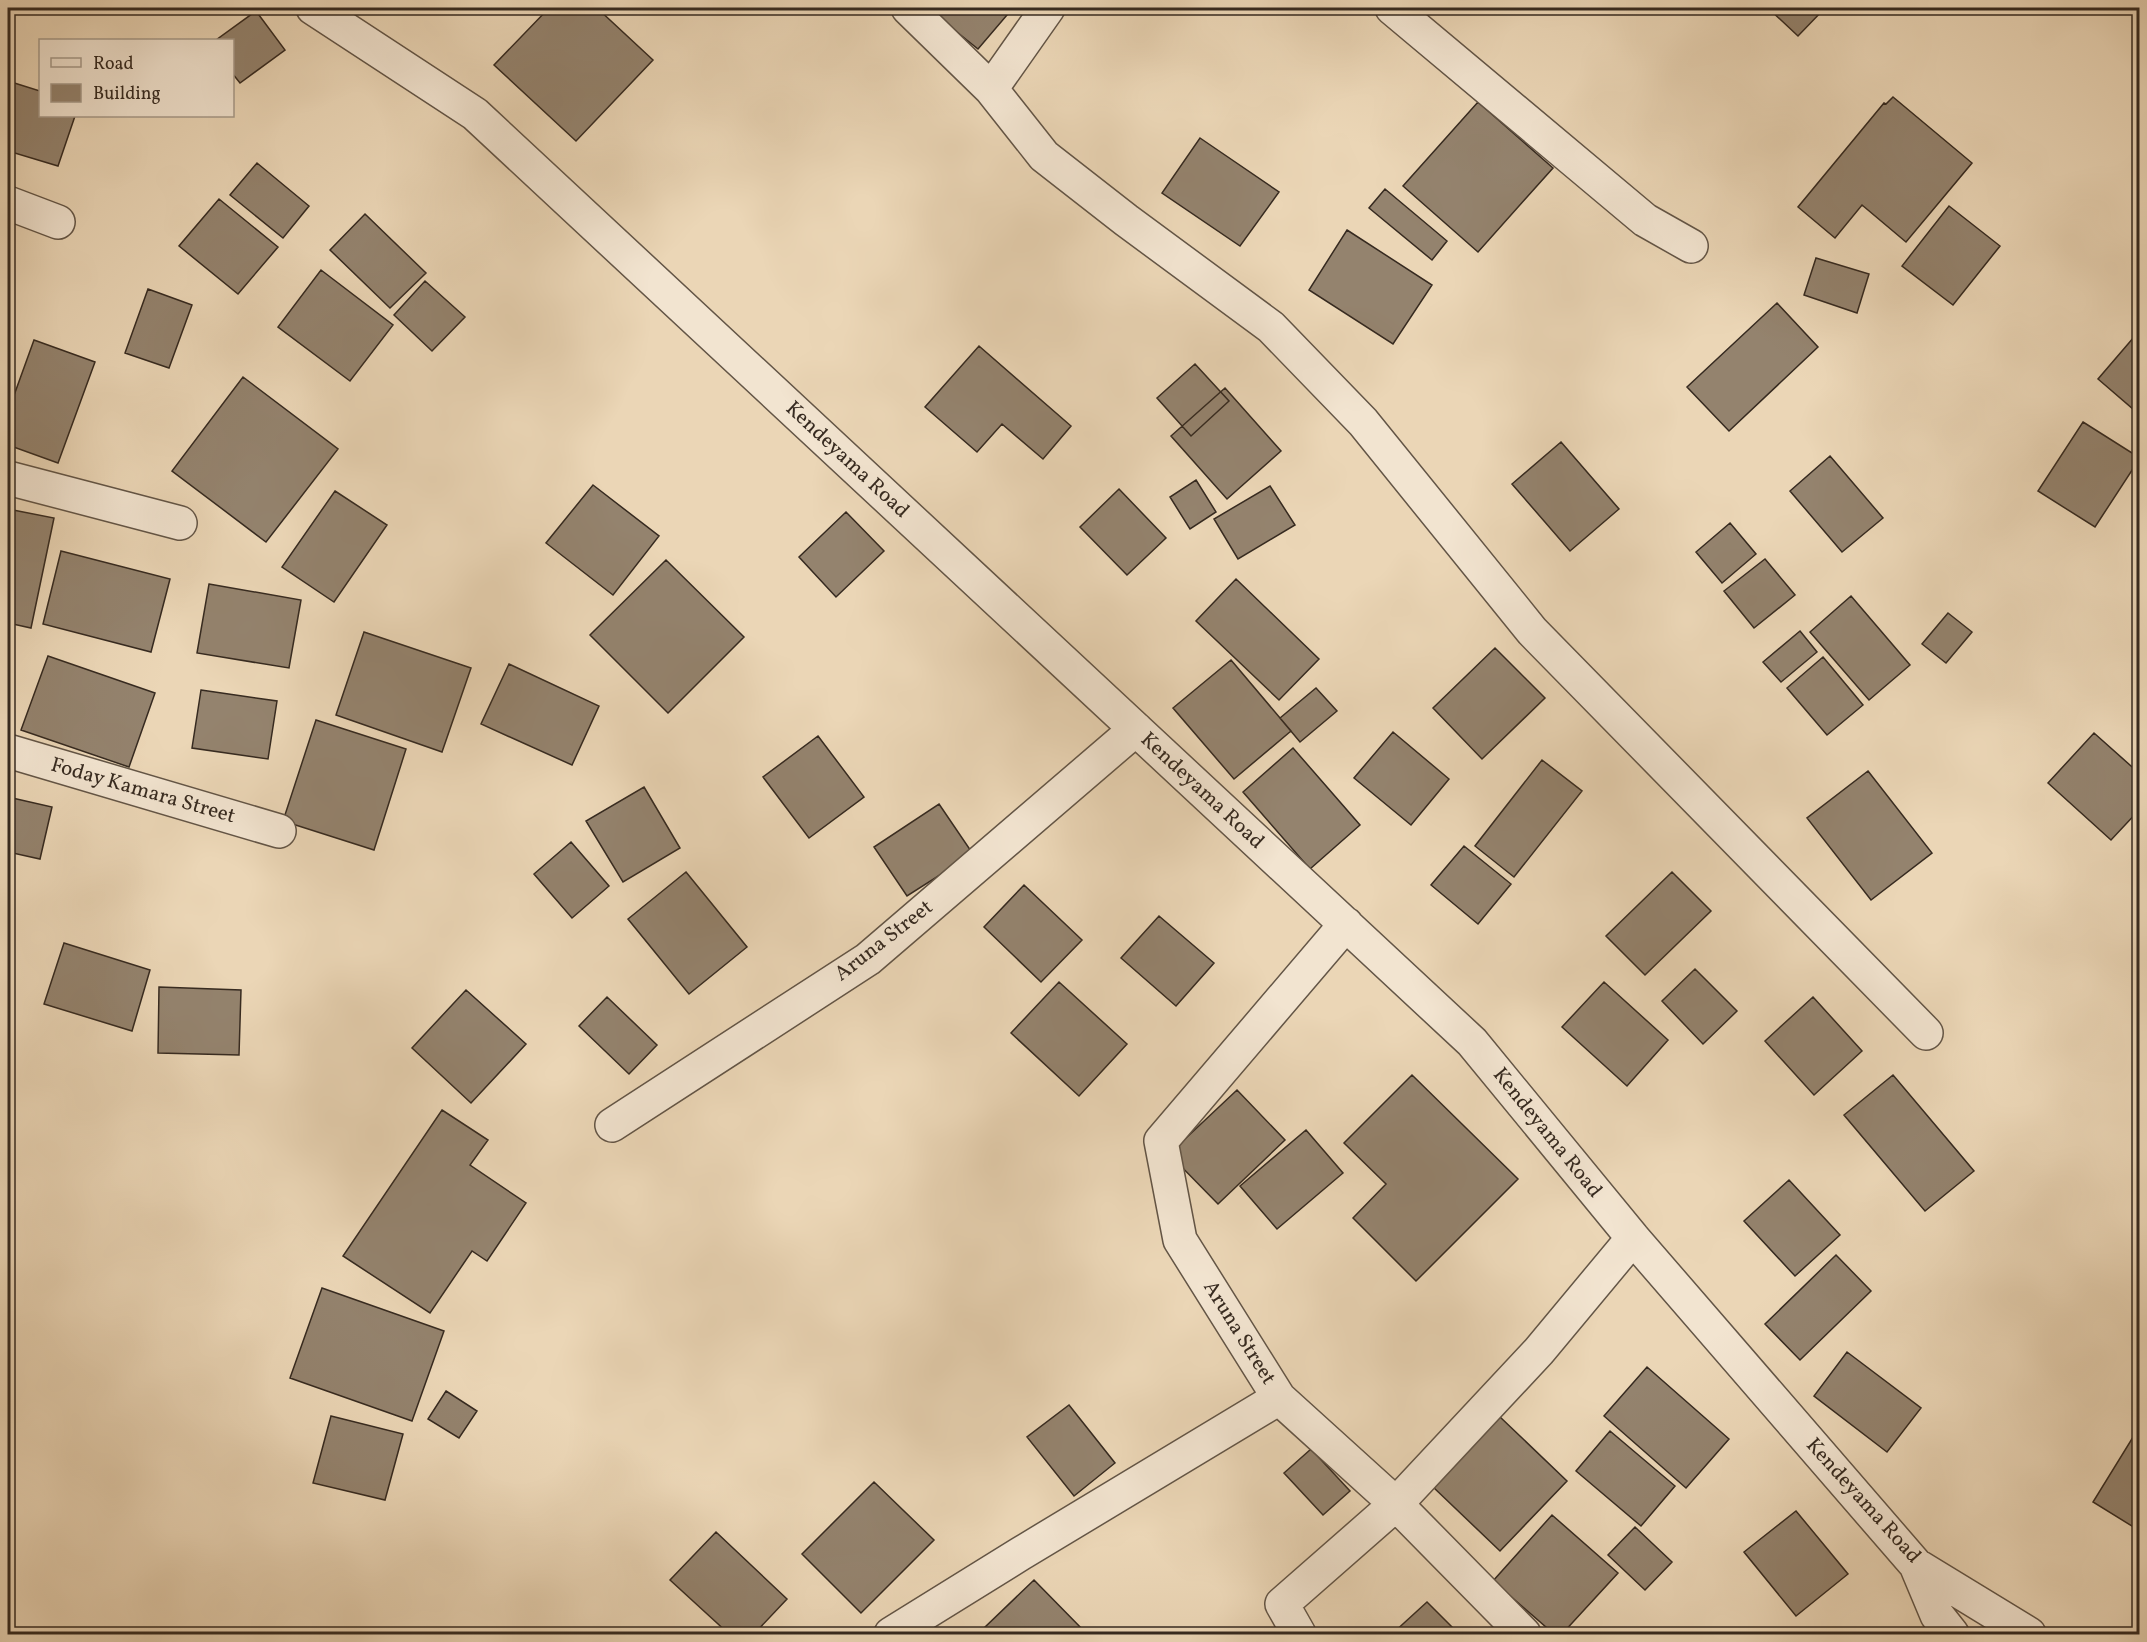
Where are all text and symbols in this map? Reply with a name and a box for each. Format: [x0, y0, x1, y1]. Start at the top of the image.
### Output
legend [39, 39, 234, 117]
text: Road [93, 52, 134, 77]
text: Building [93, 82, 161, 107]
street label: Kendeyama Road [779, 395, 915, 525]
street label: Kendeyama Road [1134, 726, 1270, 856]
street label: Foday Kamara Street [47, 751, 239, 831]
street label: Aruna Street [829, 893, 939, 989]
street label: Kendeyama Road [1485, 1062, 1609, 1204]
street label: Aruna Street [1196, 1275, 1282, 1391]
street label: Kendeyama Road [1799, 1432, 1927, 1570]

